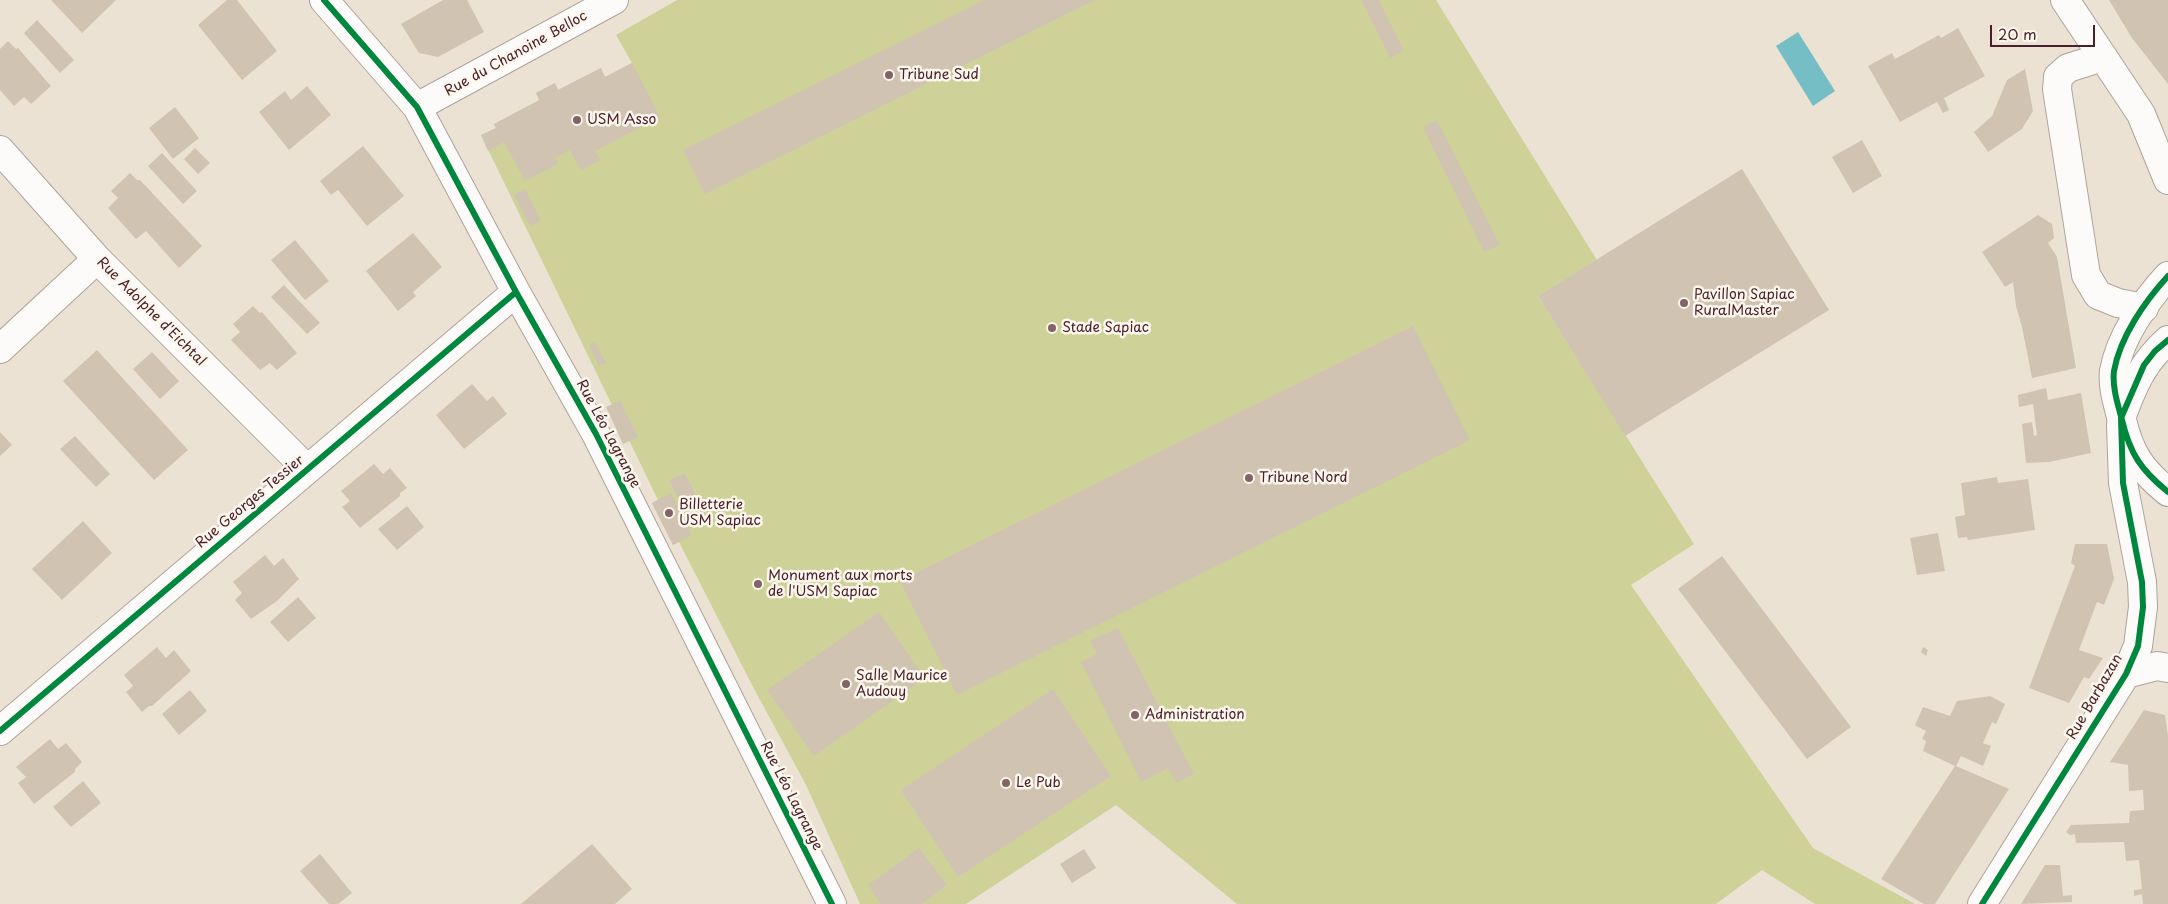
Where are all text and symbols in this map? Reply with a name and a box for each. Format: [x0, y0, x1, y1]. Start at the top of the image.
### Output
street label: Rue du Chanoine Belloc [442, 8, 590, 100]
scale bar [1993, 15, 2098, 47]
text: 20 m [1998, 22, 2037, 45]
place label: Tribune Sud [899, 67, 979, 83]
marker: Tribune Sud [883, 69, 895, 81]
place label: USM Asso [587, 112, 656, 128]
marker: USM Asso [571, 114, 583, 126]
street label: Rue Adolphe d'Eichtal [93, 254, 209, 370]
place label: Pavillon Sapiac RuralMaster [1694, 287, 1795, 320]
marker: Pavillon Sapiac RuralMaster [1678, 297, 1690, 309]
place label: Stade Sapiac [1062, 320, 1149, 336]
marker: Stade Sapiac [1046, 322, 1058, 334]
street label: Rue Léo Lagrange [572, 377, 644, 491]
street label: Rue Georges Tessier [193, 452, 307, 552]
place label: Tribune Nord [1259, 470, 1348, 486]
marker: Tribune Nord [1243, 472, 1255, 484]
place label: Billetterie USM Sapiac [679, 497, 761, 530]
marker: Billetterie USM Sapiac [663, 507, 675, 519]
place label: Monument aux morts de l'USM Sapiac [768, 568, 912, 600]
marker: Monument aux morts de l'USM Sapiac [752, 578, 764, 590]
street label: Rue Barbazan [2064, 651, 2126, 743]
place label: Salle Maurice Audouy [856, 668, 947, 700]
marker: Salle Maurice Audouy [840, 678, 852, 690]
place label: Administration [1145, 707, 1245, 723]
marker: Administration [1129, 709, 1141, 721]
street label: Rue Léo Lagrange [756, 739, 826, 853]
place label: Le Pub [1016, 775, 1061, 791]
marker: Le Pub [1000, 777, 1012, 789]

